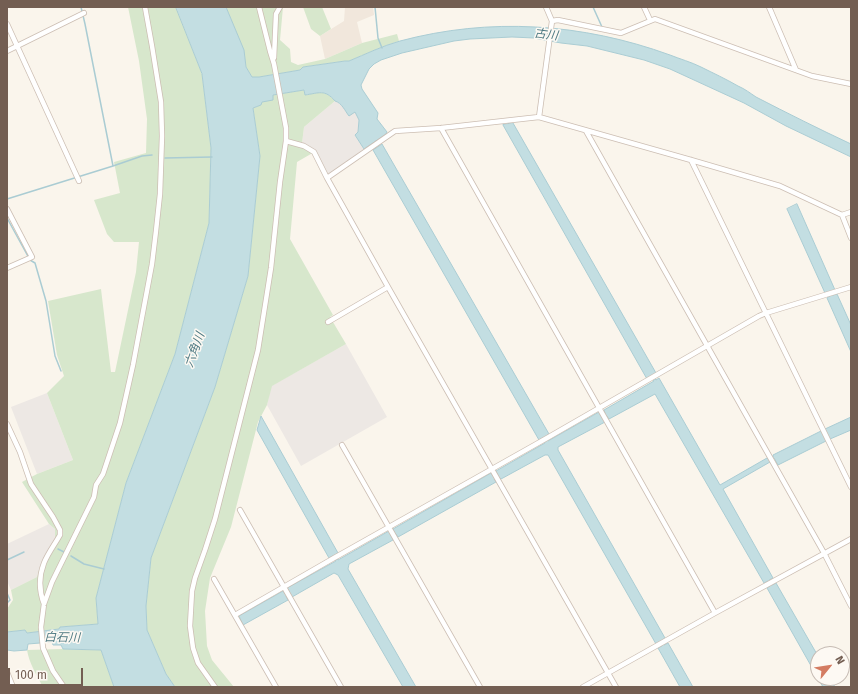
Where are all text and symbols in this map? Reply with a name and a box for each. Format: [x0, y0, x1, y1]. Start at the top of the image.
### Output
water label: 古川 [533, 26, 559, 44]
water label: 六角川 [182, 331, 208, 369]
water label: 白石川 [44, 630, 80, 646]
north arrow [810, 646, 850, 686]
text: N [833, 654, 847, 667]
scale bar [10, 660, 85, 686]
text: 100 m [15, 668, 47, 682]

